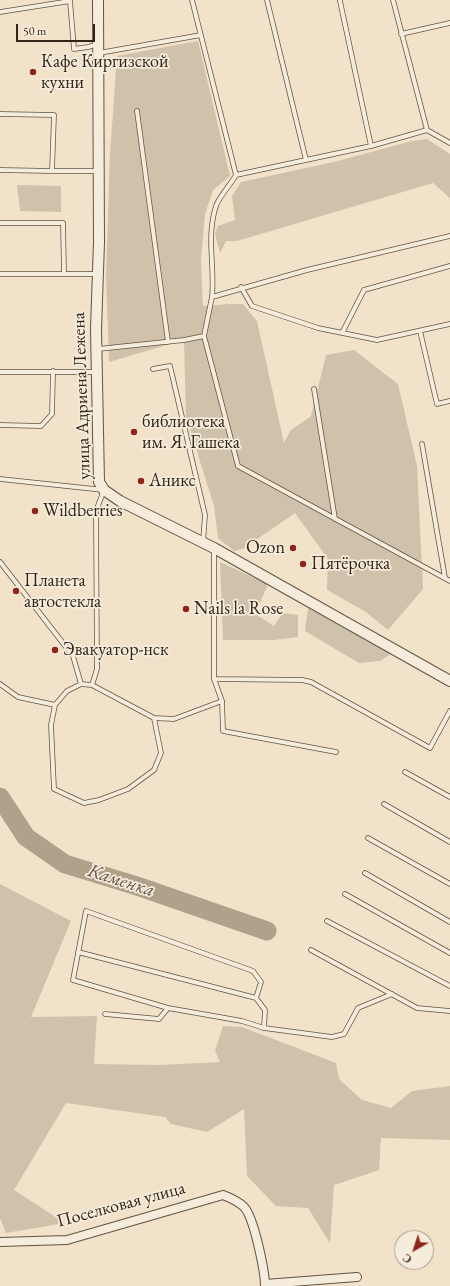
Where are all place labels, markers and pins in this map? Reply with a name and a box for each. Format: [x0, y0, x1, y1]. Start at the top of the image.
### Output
place label: Кафе Киргизской кухни [41, 51, 168, 94]
marker: Кафе Киргизской кухни [28, 67, 38, 77]
place label: библиотека им. Я. Гашека [142, 411, 240, 454]
marker: библиотека им. Я. Гашека [129, 427, 139, 437]
place label: Аникс [149, 470, 196, 492]
marker: Аникс [136, 476, 146, 486]
place label: Wildberries [43, 500, 123, 522]
marker: Wildberries [30, 506, 40, 516]
place label: Ozon [246, 537, 285, 559]
marker: Ozon [288, 543, 298, 553]
place label: Пятёрочка [311, 553, 390, 575]
marker: Пятёрочка [298, 559, 308, 569]
place label: Планета автостекла [24, 570, 101, 612]
marker: Планета автостекла [11, 586, 21, 596]
place label: Nails la Rose [194, 598, 283, 620]
marker: Nails la Rose [181, 604, 191, 614]
place label: Эвакуатор-нск [63, 639, 169, 661]
marker: Эвакуатор-нск [50, 645, 60, 655]

